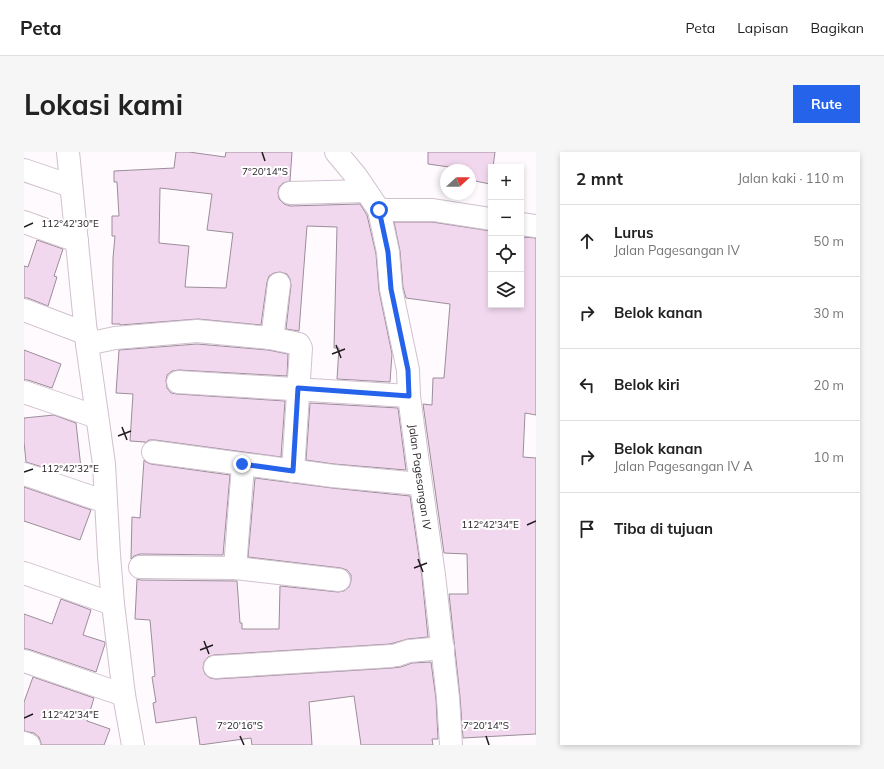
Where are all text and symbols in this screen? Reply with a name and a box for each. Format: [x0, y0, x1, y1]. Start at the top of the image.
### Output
text: Peta [20, 16, 62, 40]
text: Peta [686, 19, 715, 37]
text: Lapisan [737, 19, 789, 37]
text: Bagikan [811, 19, 864, 37]
button: Rute [793, 85, 860, 123]
text: Lokasi kami [24, 87, 183, 122]
north arrow [440, 164, 476, 200]
map controls [488, 164, 524, 308]
button: + [488, 164, 524, 200]
text: 7°20'14"S [242, 165, 288, 178]
text: 2 mnt [576, 168, 623, 189]
text: Jalan kaki · 110 m [738, 170, 844, 186]
button: − [488, 200, 524, 236]
route start [370, 201, 388, 219]
text: 112°42'30"E [41, 217, 99, 230]
text: Lurus [614, 223, 654, 242]
icon: ahead [576, 230, 598, 252]
text: 50 m [814, 233, 844, 249]
button: locate [488, 236, 524, 272]
text: Jalan Pagesangan IV [614, 242, 740, 258]
button: layers [488, 272, 524, 308]
icon: right [576, 302, 598, 324]
text: Belok kanan [614, 303, 703, 322]
text: 30 m [814, 305, 844, 321]
icon: left [576, 374, 598, 396]
text: Belok kiri [614, 375, 680, 394]
text: 20 m [814, 377, 844, 393]
street label: Jalan Pagesangan IV [406, 423, 434, 531]
text: Belok kanan [614, 439, 703, 458]
icon: right [576, 446, 598, 468]
text: 10 m [814, 449, 844, 465]
route end [233, 455, 251, 473]
text: Jalan Pagesangan IV A [614, 458, 753, 474]
text: 112°42'32"E [41, 462, 99, 475]
text: 112°42'34"E [461, 518, 519, 531]
icon: arrive [576, 518, 598, 540]
text: Tiba di tujuan [614, 519, 713, 538]
text: 112°42'34"E [41, 708, 99, 721]
text: 7°20'16"S [217, 719, 263, 732]
text: 7°20'14"S [463, 719, 509, 732]

